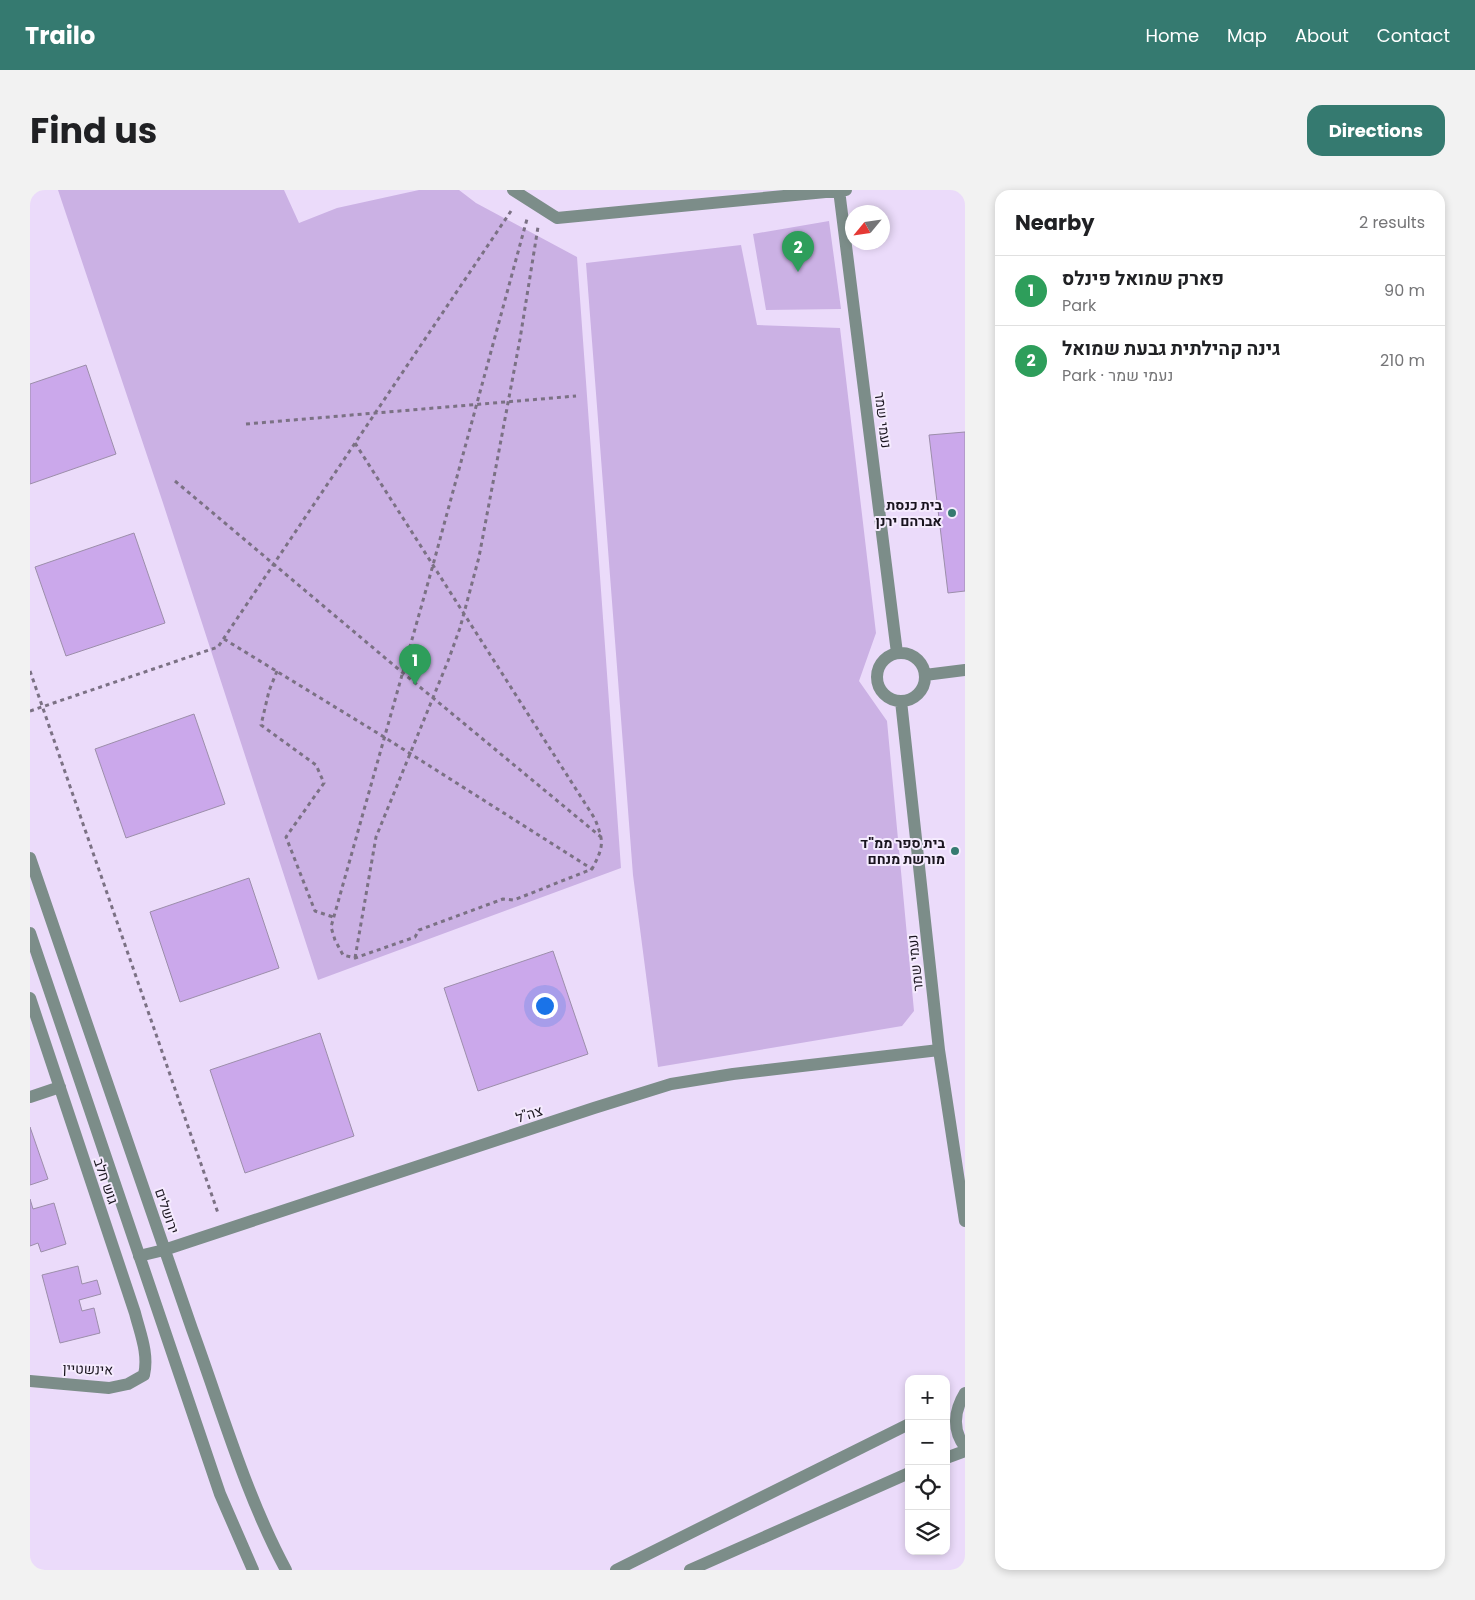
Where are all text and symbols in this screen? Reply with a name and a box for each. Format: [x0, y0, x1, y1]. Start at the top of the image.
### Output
text: Trailo [25, 19, 95, 52]
text: Home [1145, 23, 1199, 48]
text: Map [1227, 23, 1267, 48]
text: About [1295, 23, 1349, 48]
text: Contact [1377, 23, 1450, 48]
button: Directions [1307, 105, 1445, 156]
text: Find us [30, 106, 157, 155]
north arrow [845, 205, 890, 250]
text: Nearby [1015, 208, 1095, 237]
text: 2 results [1359, 211, 1425, 234]
pin: 2 [782, 231, 814, 272]
text: פארק שמואל פינלס [1062, 265, 1224, 292]
text: 1 [1028, 279, 1034, 302]
text: 90 m [1384, 279, 1425, 302]
text: Park [1062, 294, 1096, 317]
text: גינה קהילתית גבעת שמואל [1062, 335, 1281, 362]
text: 2 [1026, 349, 1036, 372]
text: 210 m [1380, 349, 1425, 372]
text: Park · נעמי שמר [1062, 364, 1173, 387]
street label: נעמי שמר [870, 391, 896, 449]
place label: בית כנסת אברהם ירנן [876, 495, 942, 531]
marker: בית כנסת אברהם ירנן [946, 507, 958, 519]
pin: 1 [399, 644, 431, 685]
place label: בית ספר ממ"ד מורשת מנחם [860, 833, 945, 869]
marker: בית ספר ממ"ד מורשת מנחם [949, 845, 961, 857]
street label: נעמי שמר [902, 934, 928, 992]
your location [532, 993, 558, 1019]
street label: צה"ל [513, 1100, 545, 1128]
street label: גוש חלב [89, 1155, 123, 1207]
street label: ירושלים [150, 1186, 184, 1236]
street label: אינשטיין [62, 1358, 114, 1380]
map controls [905, 1375, 950, 1555]
button: + [905, 1375, 950, 1420]
button: − [905, 1420, 950, 1465]
button: locate [905, 1465, 950, 1510]
button: layers [905, 1510, 950, 1555]

